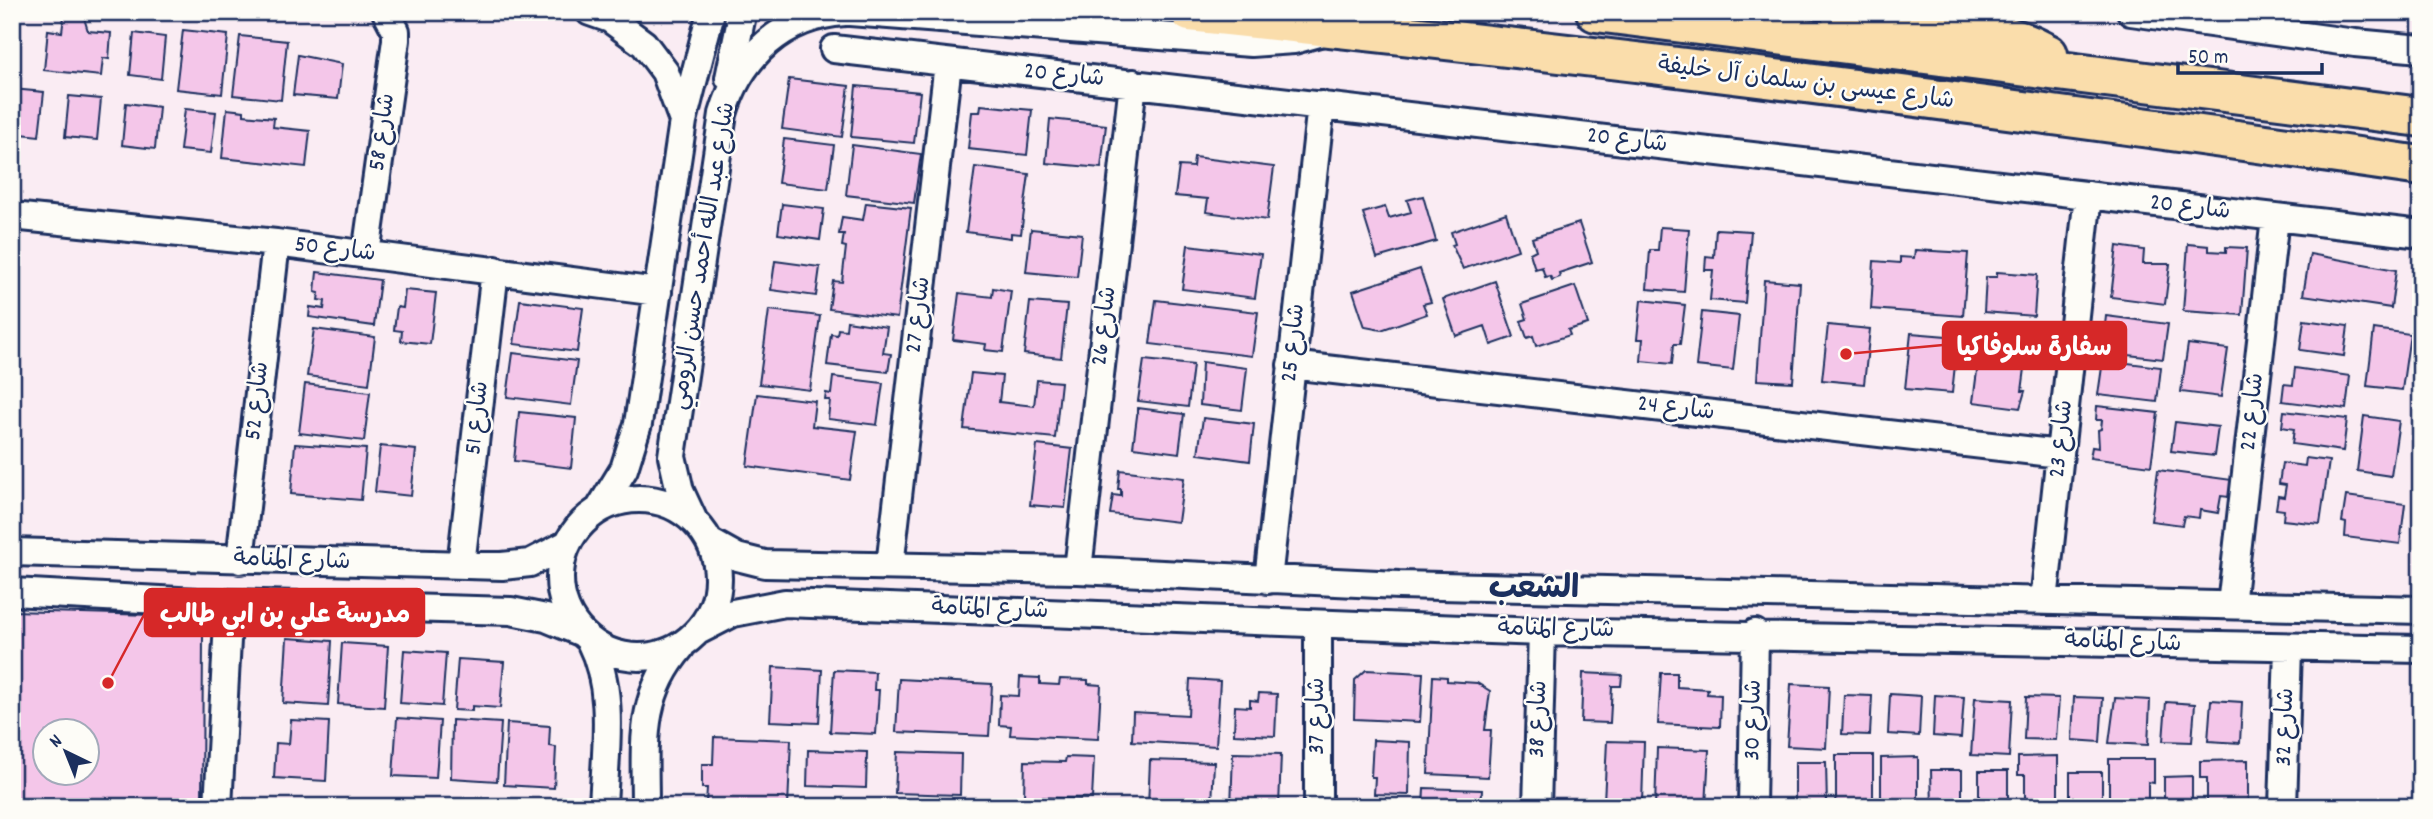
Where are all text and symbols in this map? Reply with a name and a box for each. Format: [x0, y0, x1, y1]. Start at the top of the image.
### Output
scale bar [2178, 32, 2321, 76]
text: 50 m [2188, 44, 2228, 74]
street label: شارع عيسى بن سلمان آل خليفة [1656, 49, 1956, 119]
street label: شارع 20 [1022, 55, 1106, 97]
street label: شارع 58 [361, 91, 405, 173]
street label: شارع عبد الله أحمد حسن الرومي [662, 99, 746, 413]
street label: شارع 20 [1585, 119, 1669, 163]
street label: شارع 20 [2148, 186, 2232, 230]
street label: شارع 50 [292, 228, 378, 272]
street label: شارع 27 [897, 275, 941, 355]
street label: شارع 26 [1083, 284, 1127, 368]
street label: شارع 25 [1273, 302, 1315, 384]
callout: سفارة سلوفاكيا [1943, 322, 2126, 369]
text: سفارة سلوفاكيا [1956, 331, 2112, 368]
street label: شارع 52 [237, 360, 279, 442]
street label: شارع 22 [2232, 371, 2274, 453]
street label: شارع 51 [457, 380, 499, 456]
street label: شارع 24 [1635, 387, 1717, 431]
street label: شارع 23 [2041, 398, 2083, 480]
street label: شارع المنامة [233, 542, 351, 580]
district label: الشعب [1489, 568, 1579, 614]
callout: مدرسة علي بن ابي طالب [145, 589, 424, 636]
street label: شارع المنامة [931, 591, 1049, 629]
text: مدرسة علي بن ابي طالب [160, 598, 410, 637]
street label: شارع المنامة [1497, 612, 1615, 648]
street label: شارع المنامة [2064, 624, 2182, 662]
street label: شارع 37 [1301, 677, 1335, 755]
street label: شارع 30 [1736, 679, 1772, 761]
street label: شارع 38 [1521, 680, 1557, 758]
street label: شارع 32 [2268, 687, 2304, 767]
north arrow [32, 718, 102, 788]
text: N [44, 729, 69, 755]

